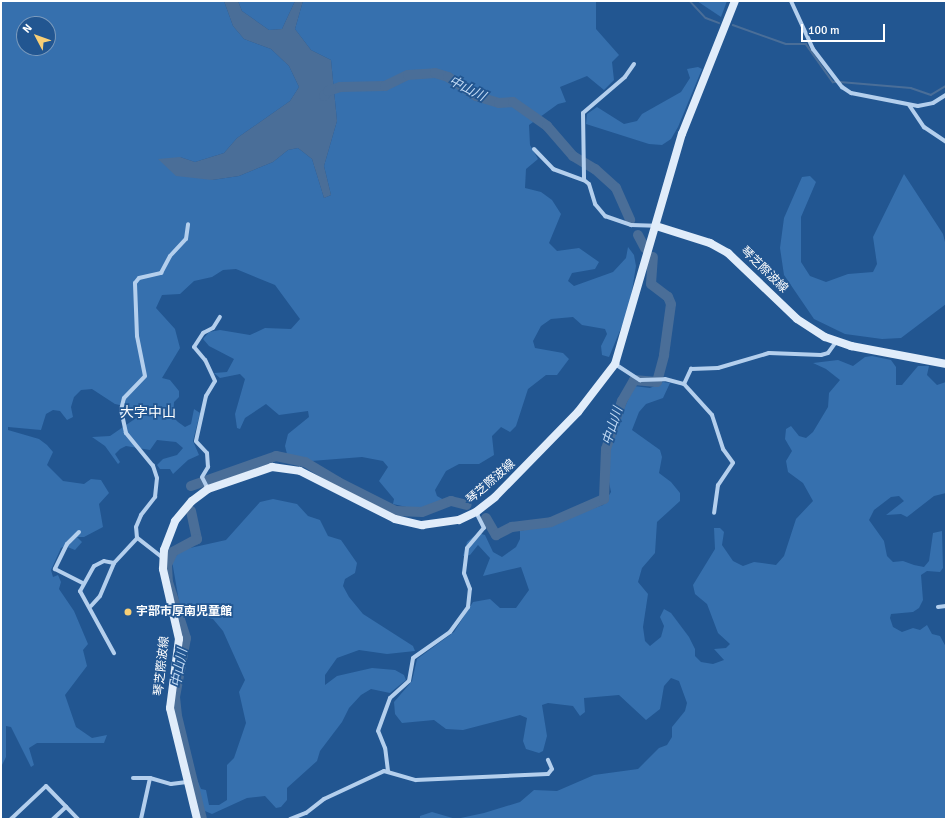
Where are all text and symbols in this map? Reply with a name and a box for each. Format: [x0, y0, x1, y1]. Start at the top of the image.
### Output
north arrow [16, 16, 56, 56]
scale bar [803, 16, 887, 42]
text: N [20, 21, 35, 36]
text: 100 m [808, 23, 840, 38]
water label: 中山川 [446, 73, 488, 105]
street label: 琴芝際波線 [737, 244, 791, 296]
district label: 大字中山 [120, 405, 176, 421]
water label: 中山川 [600, 405, 626, 447]
street label: 琴芝際波線 [464, 457, 518, 507]
place label: 宇部市厚南児童館 [136, 605, 232, 619]
marker: 宇部市厚南児童館 [123, 607, 133, 617]
street label: 琴芝際波線 [152, 635, 172, 697]
water label: 中山川 [169, 647, 191, 689]

